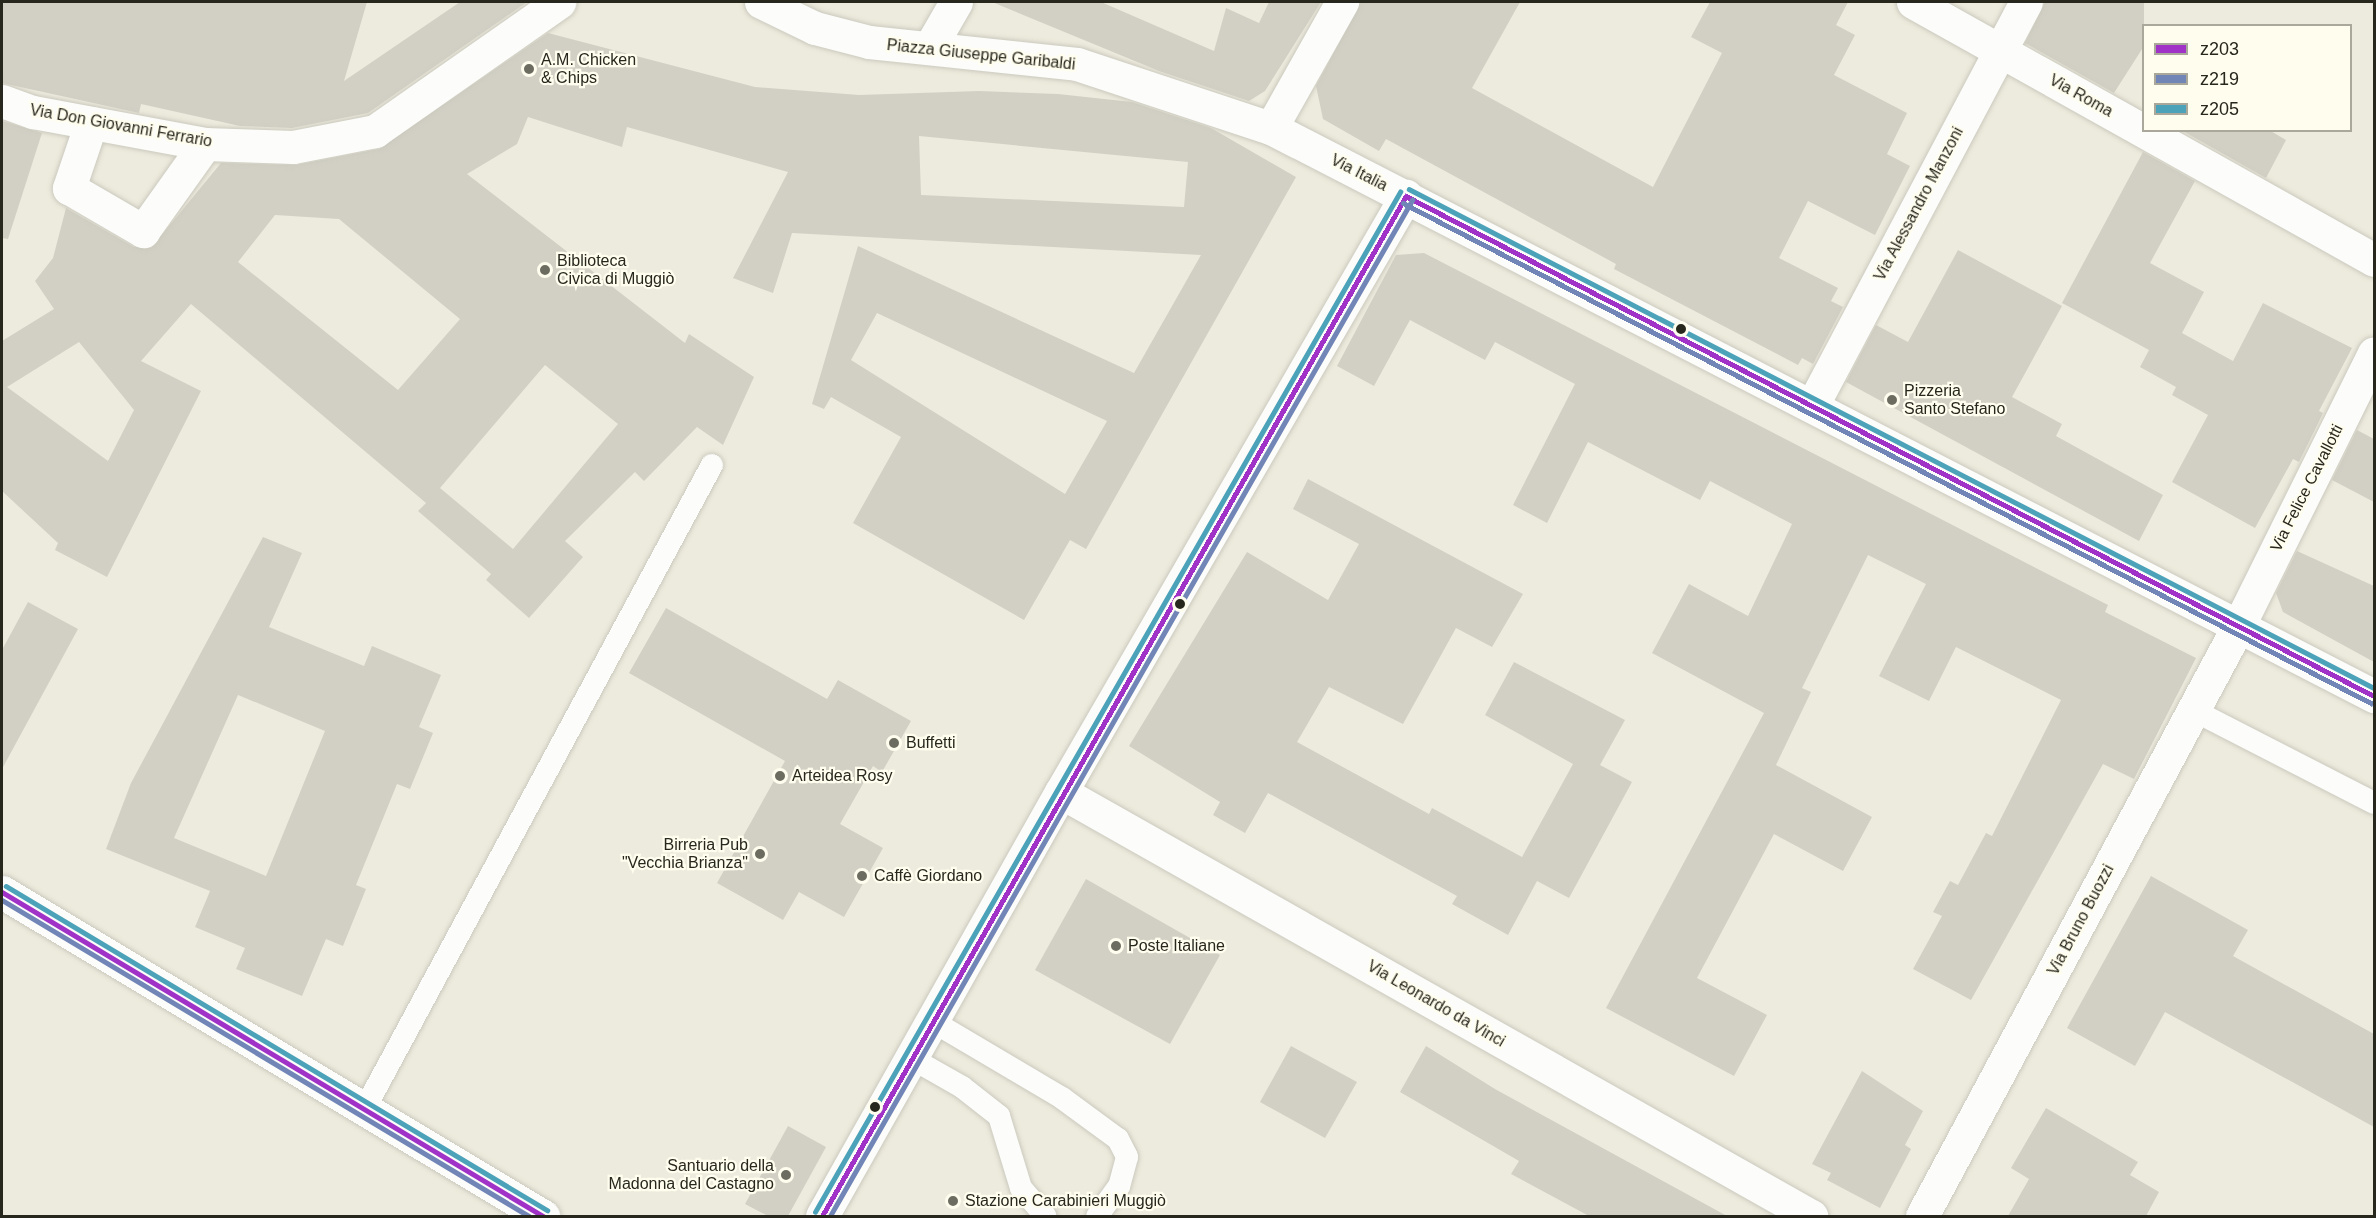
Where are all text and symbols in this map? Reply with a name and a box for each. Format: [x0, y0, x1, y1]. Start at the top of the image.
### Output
legend [2142, 24, 2352, 132]
street label: Piazza Giuseppe Garibaldi [886, 36, 1076, 74]
text: z203 [2200, 39, 2239, 59]
place label: A.M. Chicken & Chips [541, 50, 636, 88]
marker: A.M. Chicken & Chips [522, 62, 536, 76]
text: z219 [2200, 69, 2239, 89]
street label: Via Roma [2046, 71, 2116, 121]
text: z205 [2200, 99, 2239, 119]
street label: Via Don Giovanni Ferrario [28, 101, 214, 151]
street label: Via Alessandro Manzoni [1870, 123, 1968, 285]
street label: Via Italia [1327, 151, 1391, 195]
place label: Biblioteca Civica di Muggiò [557, 251, 674, 289]
marker: Biblioteca Civica di Muggiò [538, 263, 552, 277]
unlabelled marker [1675, 323, 1687, 335]
place label: Pizzeria Santo Stefano [1904, 381, 2005, 419]
marker: Pizzeria Santo Stefano [1885, 393, 1899, 407]
street label: Via Felice Cavallotti [2267, 421, 2347, 555]
unlabelled marker [1174, 598, 1186, 610]
place label: Buffetti [906, 733, 956, 753]
marker: Buffetti [887, 736, 901, 750]
place label: Arteidea Rosy [792, 766, 892, 786]
marker: Arteidea Rosy [773, 769, 787, 783]
place label: Birreria Pub "Vecchia Brianza" [622, 835, 748, 873]
marker: Birreria Pub "Vecchia Brianza" [753, 847, 767, 861]
street label: Via Bruno Buozzi [2044, 861, 2118, 979]
place label: Caffè Giordano [874, 866, 982, 886]
marker: Caffè Giordano [855, 869, 869, 883]
place label: Poste Italiane [1128, 936, 1225, 956]
marker: Poste Italiane [1109, 939, 1123, 953]
street label: Via Leonardo da Vinci [1364, 957, 1508, 1051]
unlabelled marker [869, 1101, 881, 1113]
place label: Santuario della Madonna del Castagno [609, 1156, 774, 1194]
marker: Santuario della Madonna del Castagno [779, 1168, 793, 1182]
place label: Stazione Carabinieri Muggiò [965, 1191, 1166, 1211]
marker: Stazione Carabinieri Muggiò [946, 1194, 960, 1208]

